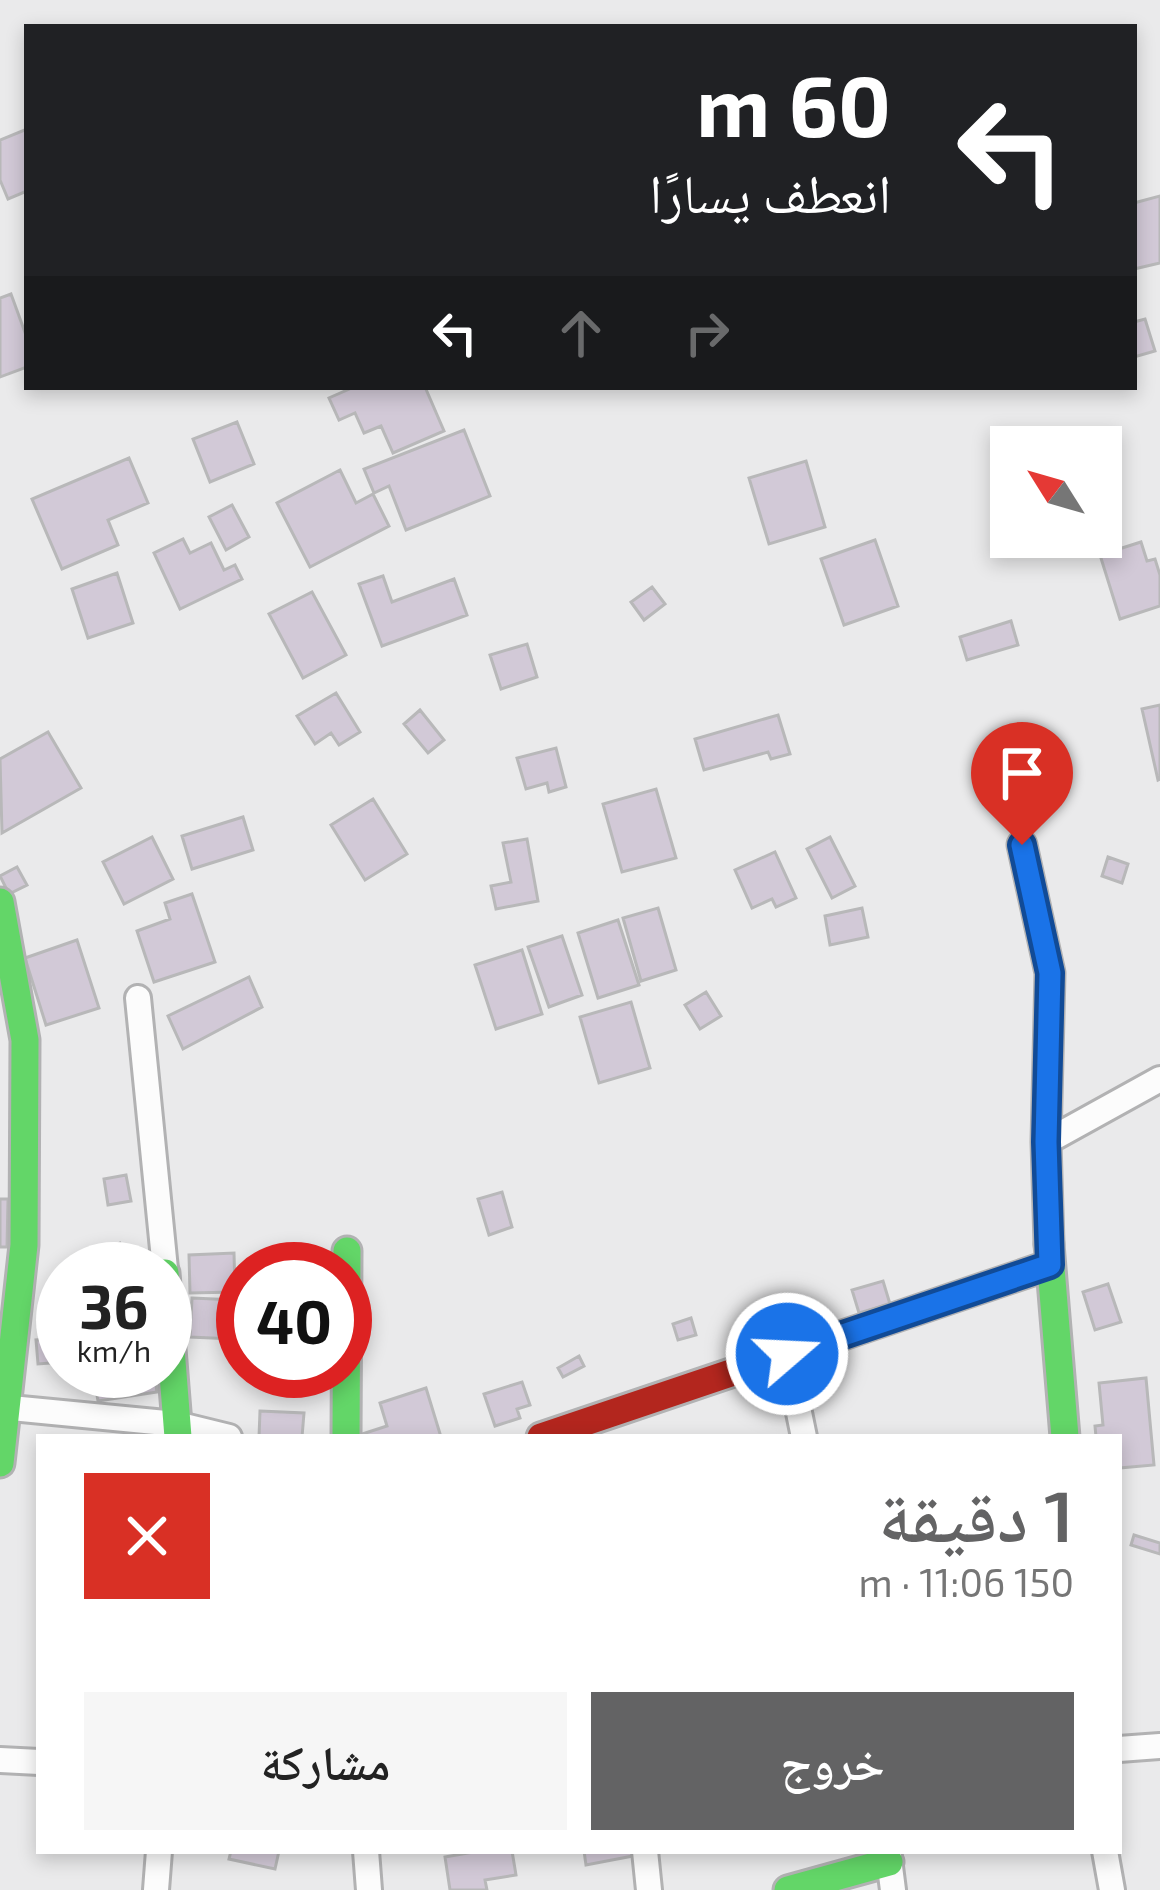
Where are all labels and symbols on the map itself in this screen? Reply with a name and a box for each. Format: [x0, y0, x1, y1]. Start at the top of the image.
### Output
north arrow [990, 426, 1122, 558]
pin [971, 722, 1073, 845]
speed limit sign: 40 [216, 1242, 372, 1398]
position arrow [724, 1291, 850, 1417]

